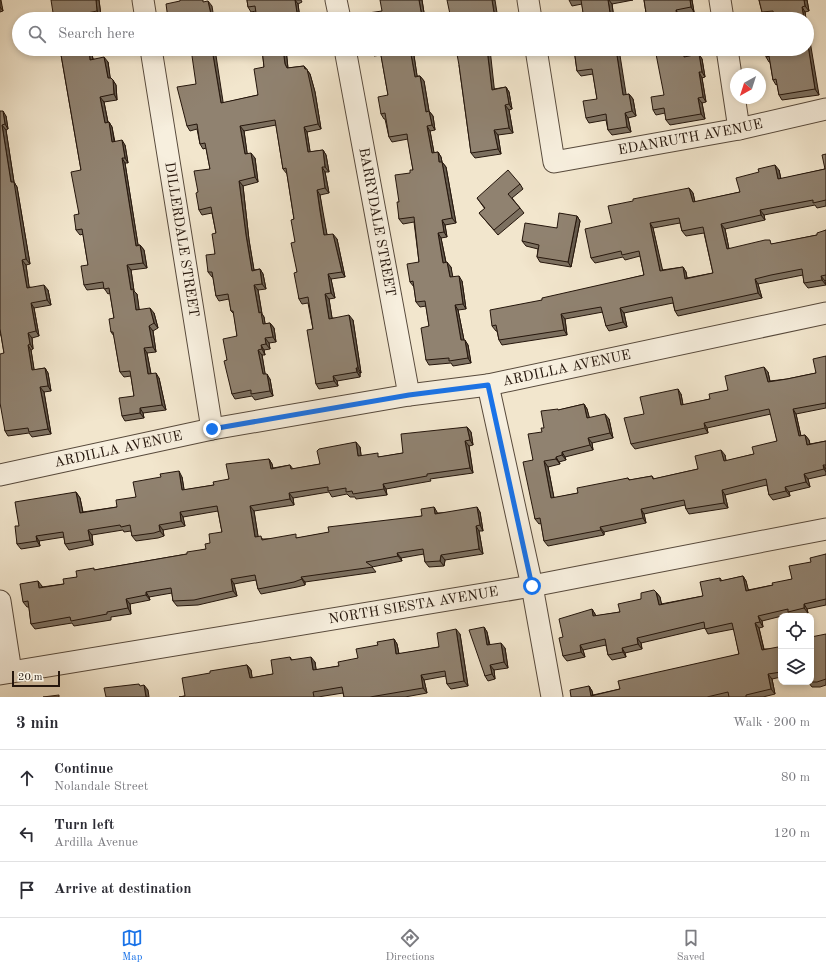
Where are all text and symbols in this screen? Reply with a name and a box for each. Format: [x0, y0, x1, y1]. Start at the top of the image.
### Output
search box [12, 12, 814, 56]
icon: search [26, 23, 48, 45]
text: Search here [58, 27, 135, 42]
north arrow [730, 68, 766, 104]
street label: EDANRUTH AVENUE [617, 117, 764, 157]
street label: BARRYDALE STREET [356, 146, 398, 298]
street label: DILLERDALE STREET [162, 161, 201, 318]
street label: ARDILLA AVENUE [501, 348, 632, 389]
route end [203, 420, 221, 438]
street label: ARDILLA AVENUE [53, 429, 184, 470]
route start [523, 577, 541, 595]
street label: NORTH SIESTA AVENUE [327, 585, 499, 627]
map controls [778, 613, 814, 685]
button: locate [778, 613, 814, 649]
button: layers [778, 649, 814, 685]
scale bar [12, 669, 60, 688]
text: 20 m [18, 672, 43, 683]
text: 3 min [16, 715, 59, 732]
text: Walk · 200 m [733, 716, 810, 729]
text: Continue [54, 762, 113, 777]
icon: ahead [16, 767, 38, 789]
text: 80 m [781, 771, 810, 784]
text: Nolandale Street [54, 780, 148, 793]
text: Turn left [54, 818, 114, 833]
icon: left [16, 823, 38, 845]
text: 120 m [773, 827, 810, 840]
text: Ardilla Avenue [54, 836, 138, 849]
icon: arrive [16, 879, 38, 901]
text: Arrive at destination [54, 882, 192, 897]
tab: Map [121, 927, 143, 965]
tab: Directions [386, 927, 434, 965]
tab: Saved [677, 927, 705, 965]

